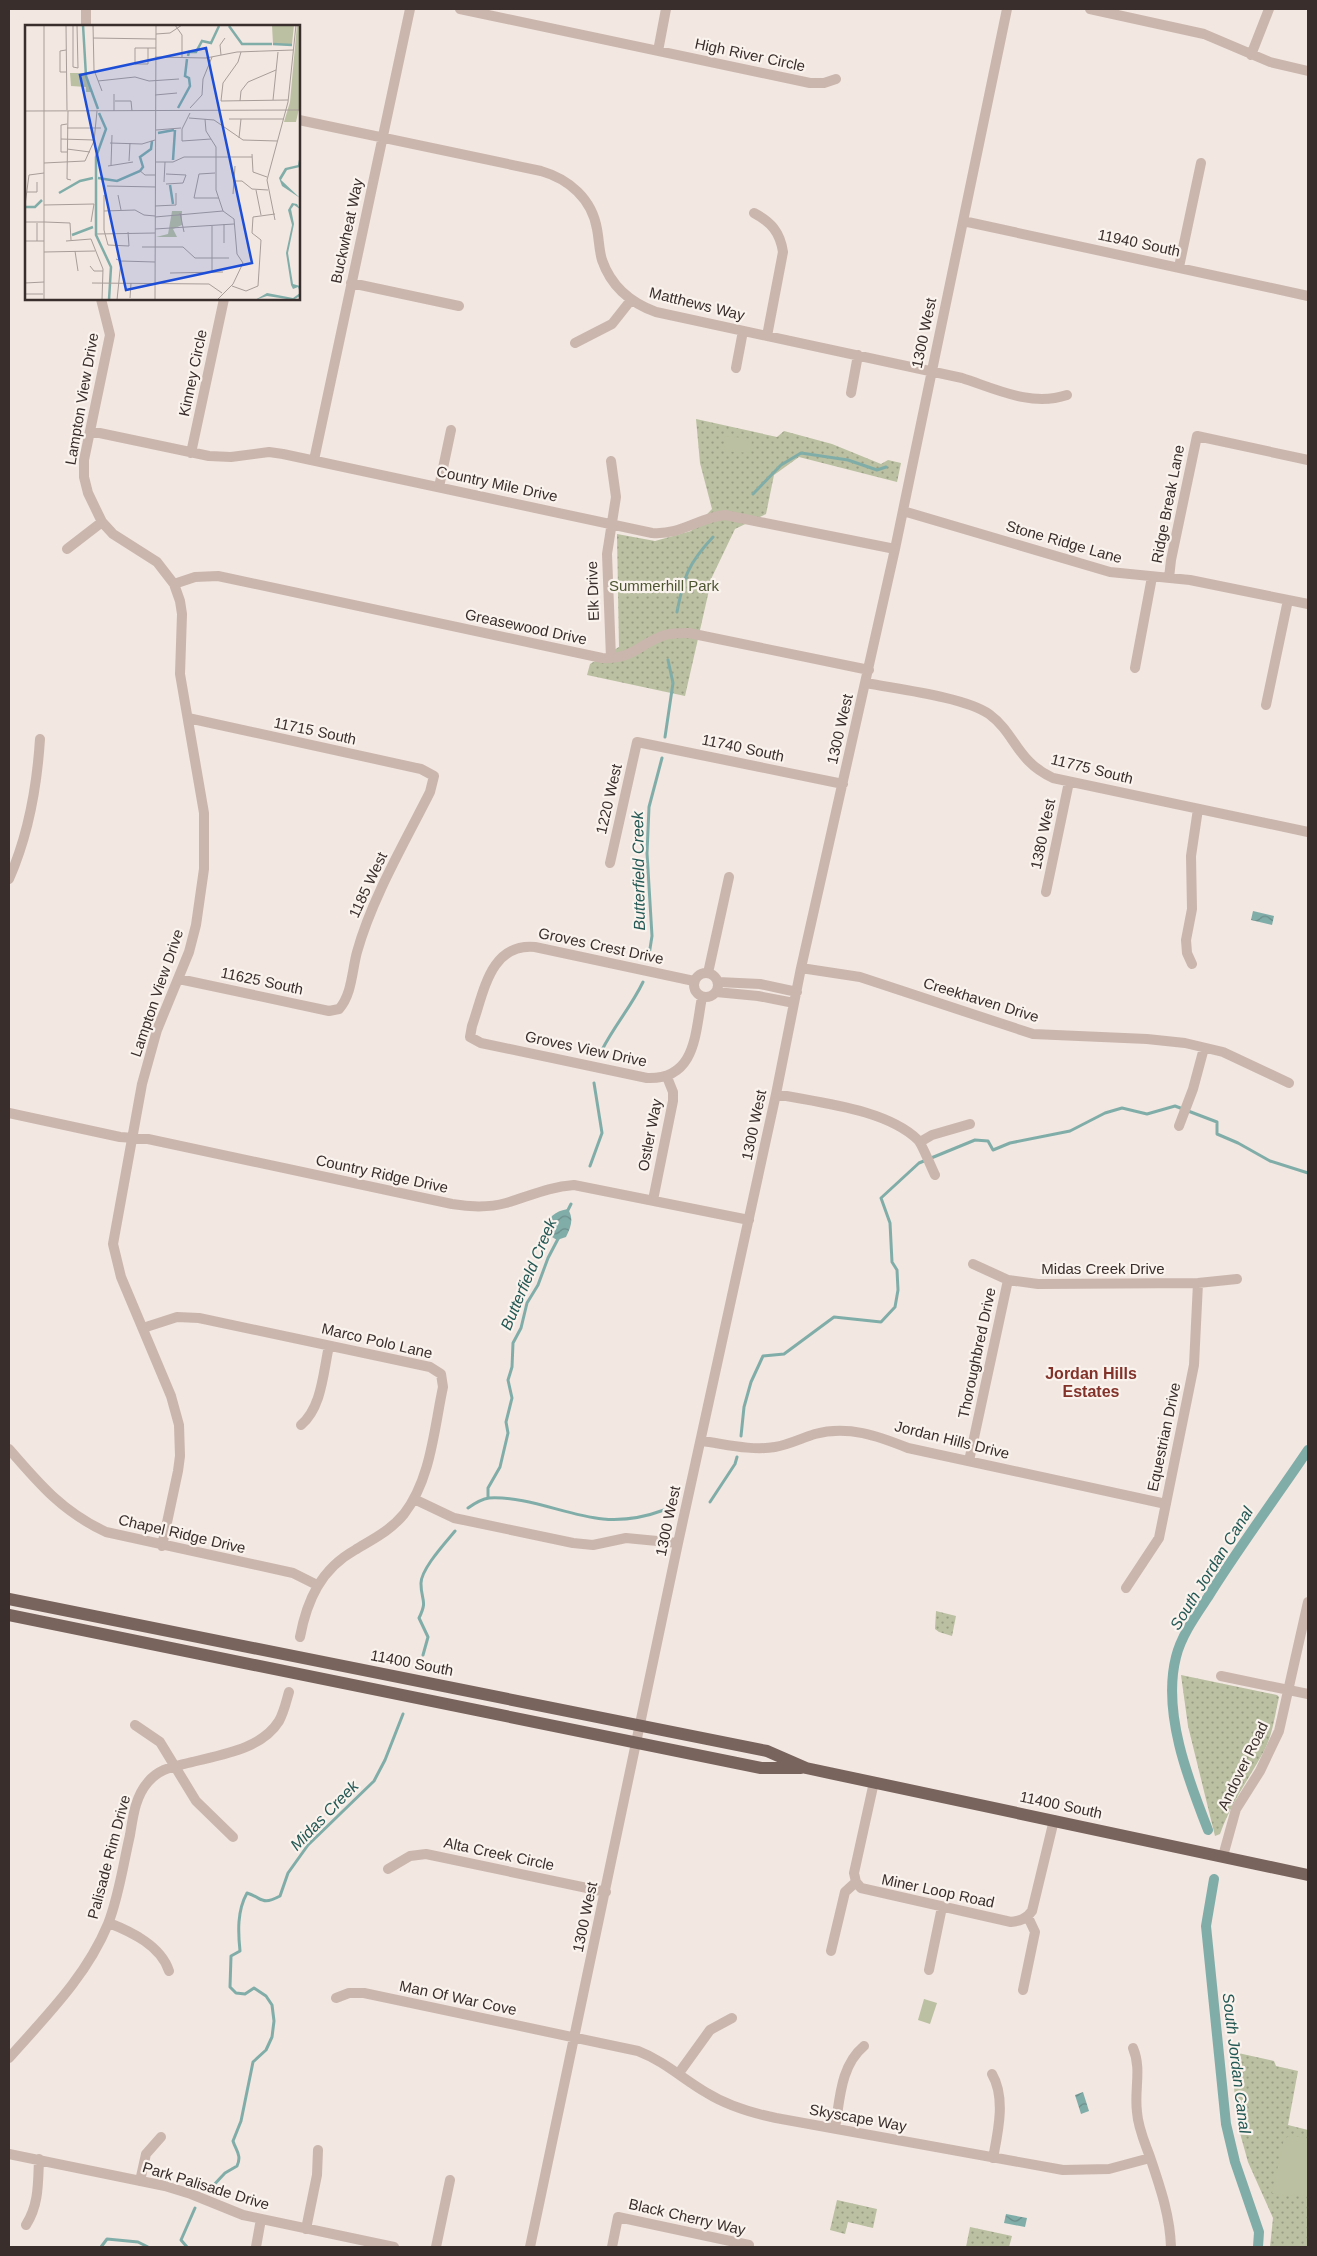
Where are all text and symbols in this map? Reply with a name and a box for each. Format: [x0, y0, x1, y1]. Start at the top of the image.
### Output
inset map [25, 25, 300, 300]
street label: High River Circle [693, 34, 807, 75]
street label: Buckwheat Way [327, 176, 366, 285]
street label: 11940 South [1096, 225, 1182, 260]
street label: Matthews Way [648, 283, 747, 324]
street label: 1300 West [908, 295, 939, 370]
street label: Kinney Circle [175, 328, 210, 418]
street label: Lampton View Drive [62, 331, 102, 466]
street label: Ridge Break Lane [1148, 443, 1187, 564]
street label: Country Mile Drive [435, 462, 559, 505]
street label: Stone Ridge Lane [1004, 517, 1124, 566]
street label: Elk Drive [583, 561, 602, 621]
park label: Summerhill Park [609, 577, 720, 594]
street label: Greasewood Drive [464, 605, 589, 648]
street label: 1300 West [823, 691, 856, 766]
street label: 11715 South [272, 713, 358, 748]
street label: 11740 South [700, 730, 786, 765]
street label: 11775 South [1049, 750, 1135, 787]
street label: 1220 West [592, 761, 625, 836]
street label: 1380 West [1027, 796, 1058, 871]
water label: Butterfield Creek [629, 810, 648, 931]
street label: 1185 West [345, 849, 390, 920]
street label: Groves Crest Drive [537, 924, 665, 967]
street label: Lampton View Drive [127, 927, 186, 1059]
street label: 11625 South [219, 963, 305, 998]
street label: Creekhaven Drive [921, 974, 1041, 1025]
street label: Groves View Drive [524, 1027, 648, 1070]
street label: 1300 West [738, 1087, 769, 1162]
street label: Ostler Way [634, 1097, 665, 1173]
street label: Country Ridge Drive [314, 1151, 450, 1196]
water label: Butterfield Creek [497, 1215, 560, 1332]
street label: Midas Creek Drive [1041, 1260, 1165, 1277]
street label: Thoroughbred Drive [954, 1286, 999, 1420]
street label: Marco Polo Lane [320, 1319, 434, 1362]
district label: Jordan Hills Estates [1045, 1365, 1137, 1400]
street label: Equestrian Drive [1144, 1381, 1183, 1493]
street label: Jordan Hills Drive [893, 1417, 1011, 1462]
street label: 1300 West [652, 1483, 683, 1558]
water label: South Jordan Canal [1167, 1503, 1256, 1633]
street label: Chapel Ridge Drive [117, 1511, 247, 1556]
street label: 11400 South [369, 1646, 455, 1679]
street label: Andover Road [1214, 1719, 1271, 1813]
water label: Midas Creek [287, 1776, 362, 1854]
street label: 11400 South [1018, 1787, 1104, 1822]
street label: Palisade Rim Drive [84, 1793, 133, 1921]
street label: Alta Creek Circle [442, 1833, 556, 1874]
street label: Miner Loop Road [880, 1870, 996, 1911]
street label: 1300 West [569, 1879, 600, 1954]
street label: Man Of War Cove [398, 1977, 518, 2018]
water label: South Jordan Canal [1219, 1992, 1254, 2135]
street label: Skyscape Way [808, 2101, 909, 2135]
street label: Park Palisade Drive [141, 2158, 272, 2213]
street label: Black Cherry Way [627, 2195, 748, 2238]

